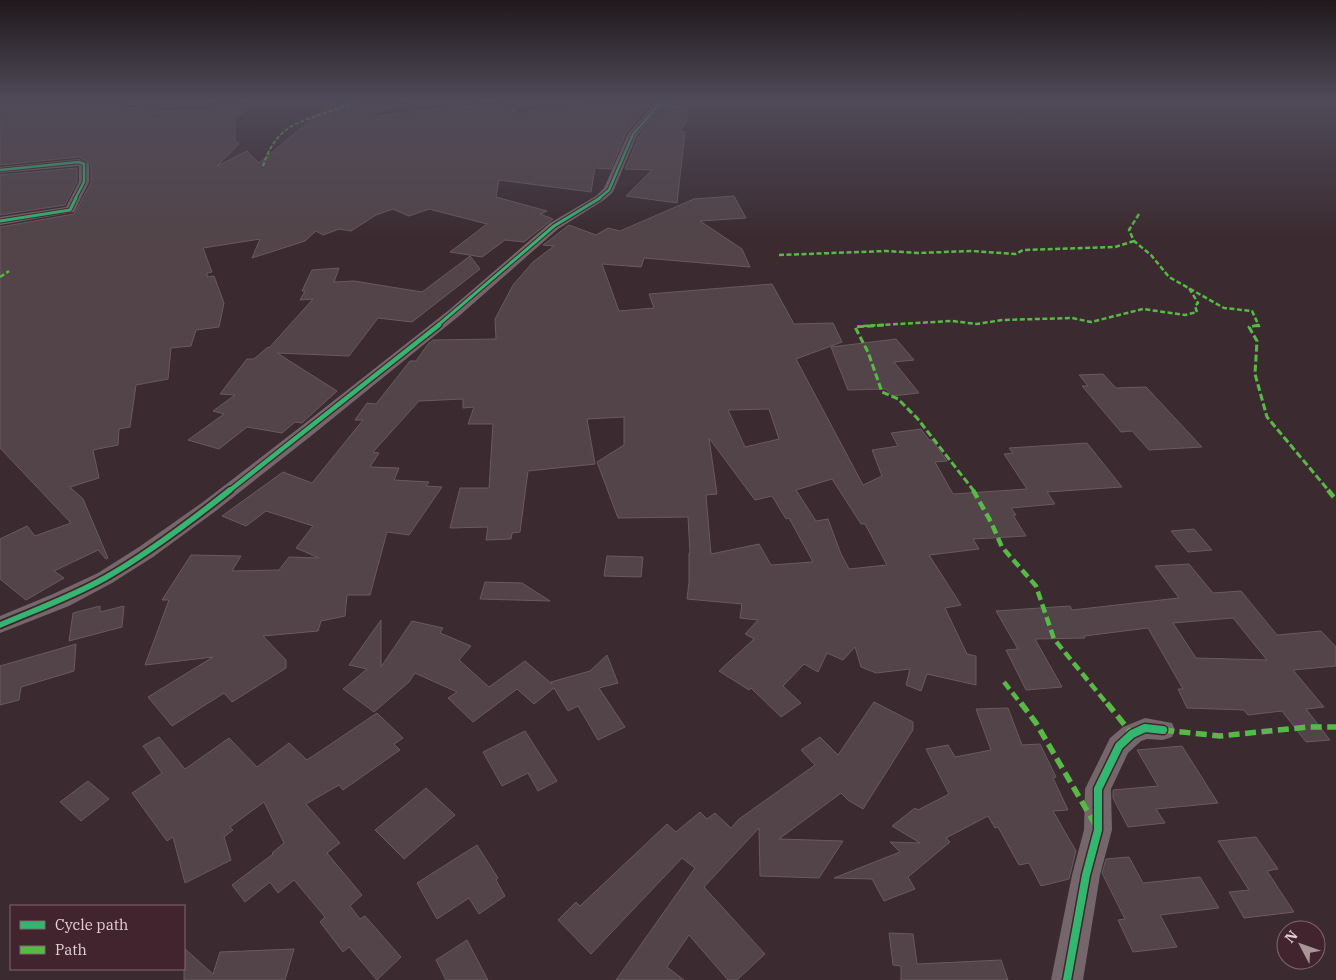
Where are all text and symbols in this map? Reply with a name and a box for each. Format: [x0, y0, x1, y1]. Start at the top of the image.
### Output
legend [10, 905, 185, 970]
text: Cycle path [55, 915, 128, 934]
north arrow [1276, 920, 1326, 970]
text: N [1281, 926, 1302, 947]
text: Path [55, 940, 87, 959]

